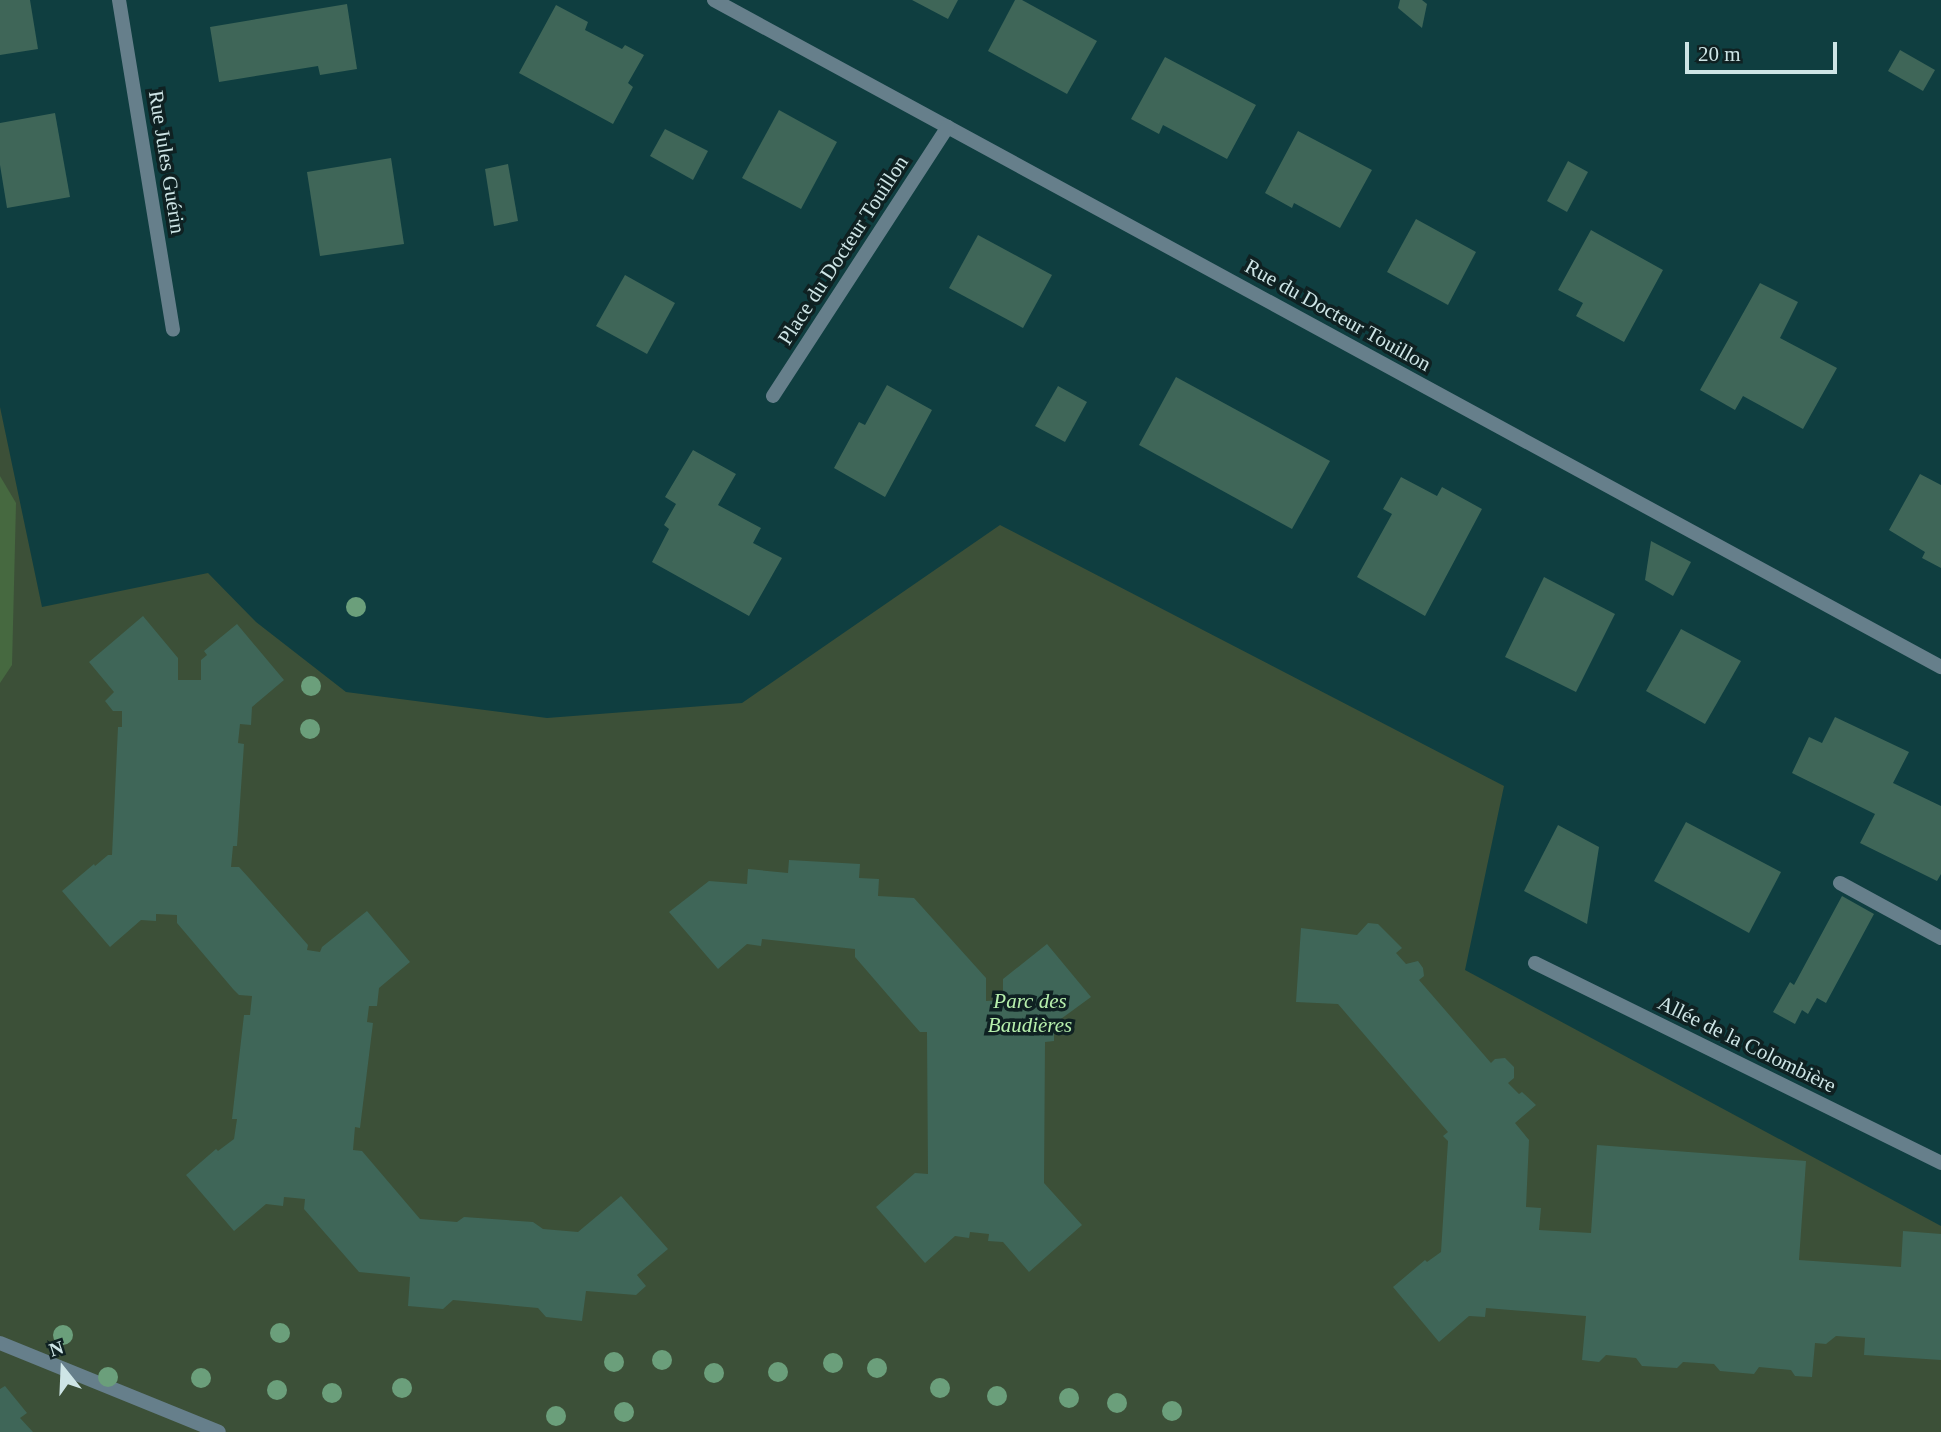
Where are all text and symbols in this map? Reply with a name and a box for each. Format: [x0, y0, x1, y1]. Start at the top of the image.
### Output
scale bar [1689, 28, 1841, 72]
text: 20 m [1698, 42, 1741, 66]
street label: Rue Jules Guérin [143, 89, 191, 235]
street label: Place du Docteur Touillon [772, 151, 914, 349]
street label: Rue du Docteur Touillon [1240, 253, 1436, 377]
park label: Parc des Baudières [988, 988, 1072, 1038]
street label: Allée de la Colombière [1654, 990, 1840, 1098]
north arrow [28, 1334, 98, 1404]
text: N [47, 1336, 66, 1361]

